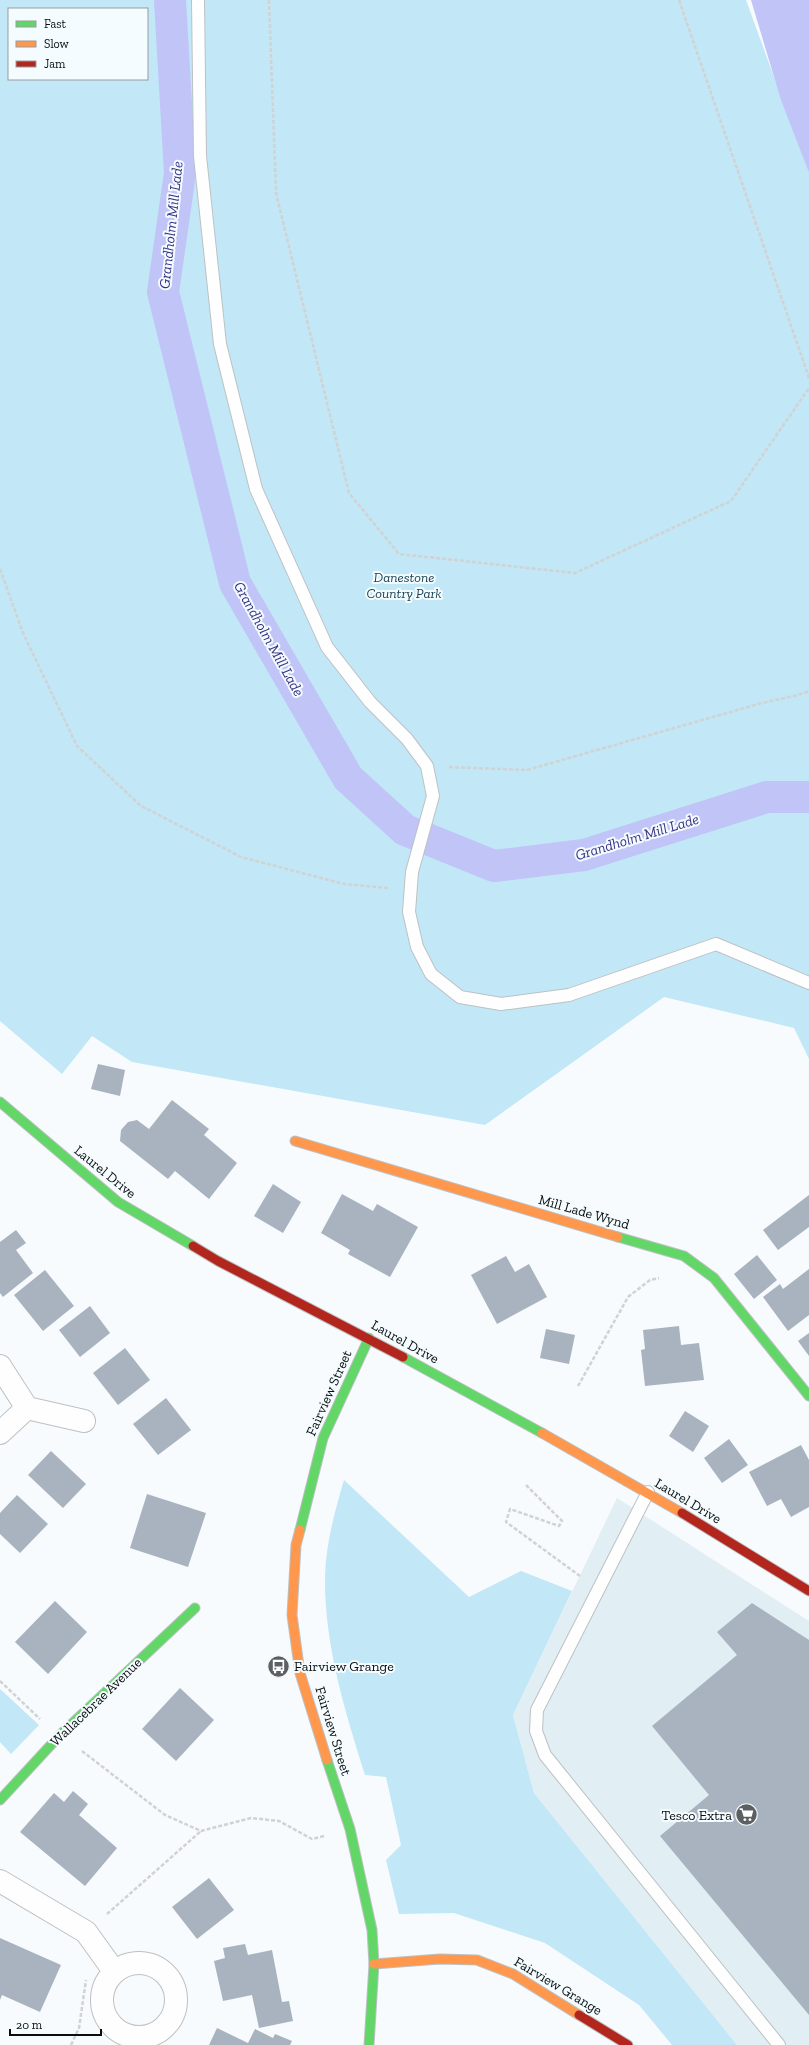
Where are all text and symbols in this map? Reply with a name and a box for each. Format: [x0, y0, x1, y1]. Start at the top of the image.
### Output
legend [8, 8, 148, 80]
text: Fast [44, 17, 67, 31]
text: Slow [44, 37, 70, 51]
text: Jam [44, 57, 66, 71]
water label: Grandholm Mill Lade [155, 160, 187, 290]
park label: Danestone Country Park [366, 569, 442, 602]
water label: Grandholm Mill Lade [230, 579, 308, 699]
water label: Grandholm Mill Lade [573, 810, 701, 864]
street label: Laurel Drive [71, 1142, 140, 1202]
street label: Mill Lade Wynd [537, 1191, 632, 1233]
street label: Laurel Drive [368, 1316, 442, 1368]
street label: Fairview Street [302, 1347, 356, 1439]
street label: Laurel Drive [652, 1475, 725, 1528]
bus stop icon: Fairview Grange [265, 1653, 291, 1679]
street label: Wallacebrae Avenue [47, 1654, 145, 1750]
place label: Fairview Grange [294, 1658, 394, 1675]
street label: Fairview Street [311, 1684, 355, 1778]
supermarket icon: Tesco Extra [734, 1802, 760, 1828]
place label: Tesco Extra [661, 1807, 732, 1824]
street label: Fairview Grange [511, 1953, 606, 2019]
scale bar [10, 2011, 101, 2037]
text: 20 m [16, 2018, 43, 2032]

